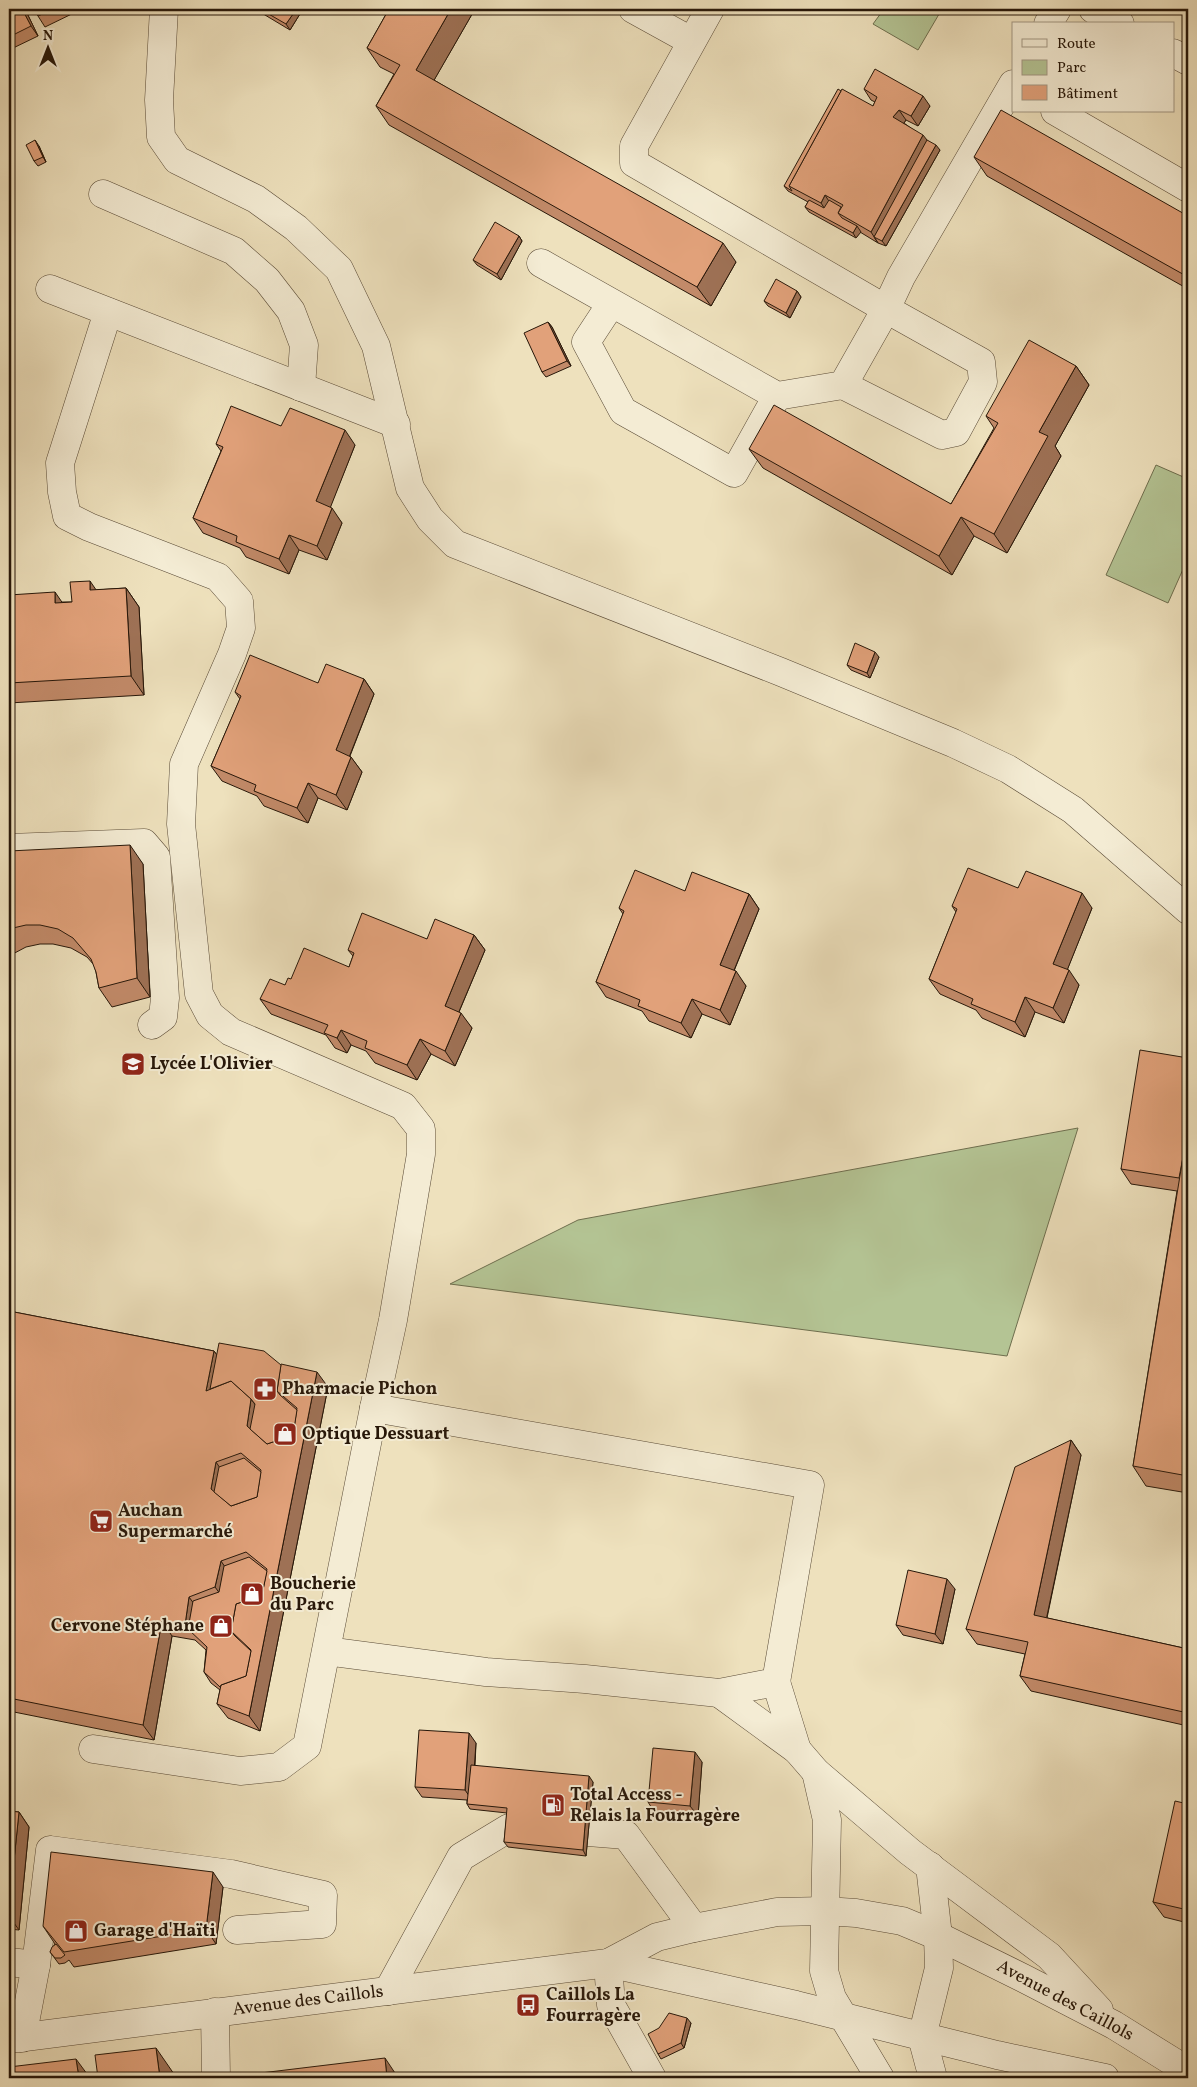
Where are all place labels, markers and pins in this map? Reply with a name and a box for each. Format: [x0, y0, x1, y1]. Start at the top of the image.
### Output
school or university icon: Lycée L'Olivier [120, 1051, 146, 1077]
place label: Lycée L'Olivier [150, 1052, 273, 1077]
pharmacy icon: Pharmacie Pichon [252, 1376, 278, 1402]
place label: Pharmacie Pichon [282, 1377, 438, 1402]
shop icon: Optique Dessuart [272, 1421, 298, 1447]
place label: Optique Dessuart [302, 1422, 450, 1447]
place label: Auchan Supermarché [118, 1499, 233, 1545]
supermarket icon: Auchan Supermarché [88, 1508, 114, 1534]
place label: Boucherie du Parc [270, 1572, 356, 1618]
shop icon: Boucherie du Parc [239, 1581, 265, 1607]
shop icon: Cervone Stéphane [208, 1613, 234, 1639]
place label: Cervone Stéphane [51, 1614, 204, 1639]
place label: Total Access - Relais la Fourragère [570, 1783, 740, 1829]
fuel station icon: Total Access - Relais la Fourragère [540, 1792, 566, 1818]
shop icon: Garage d'Haïti [63, 1918, 89, 1944]
place label: Garage d'Haïti [94, 1919, 216, 1944]
place label: Caillols La Fourragère [546, 1983, 641, 2029]
bus stop icon: Caillols La Fourragère [515, 1992, 541, 2018]

